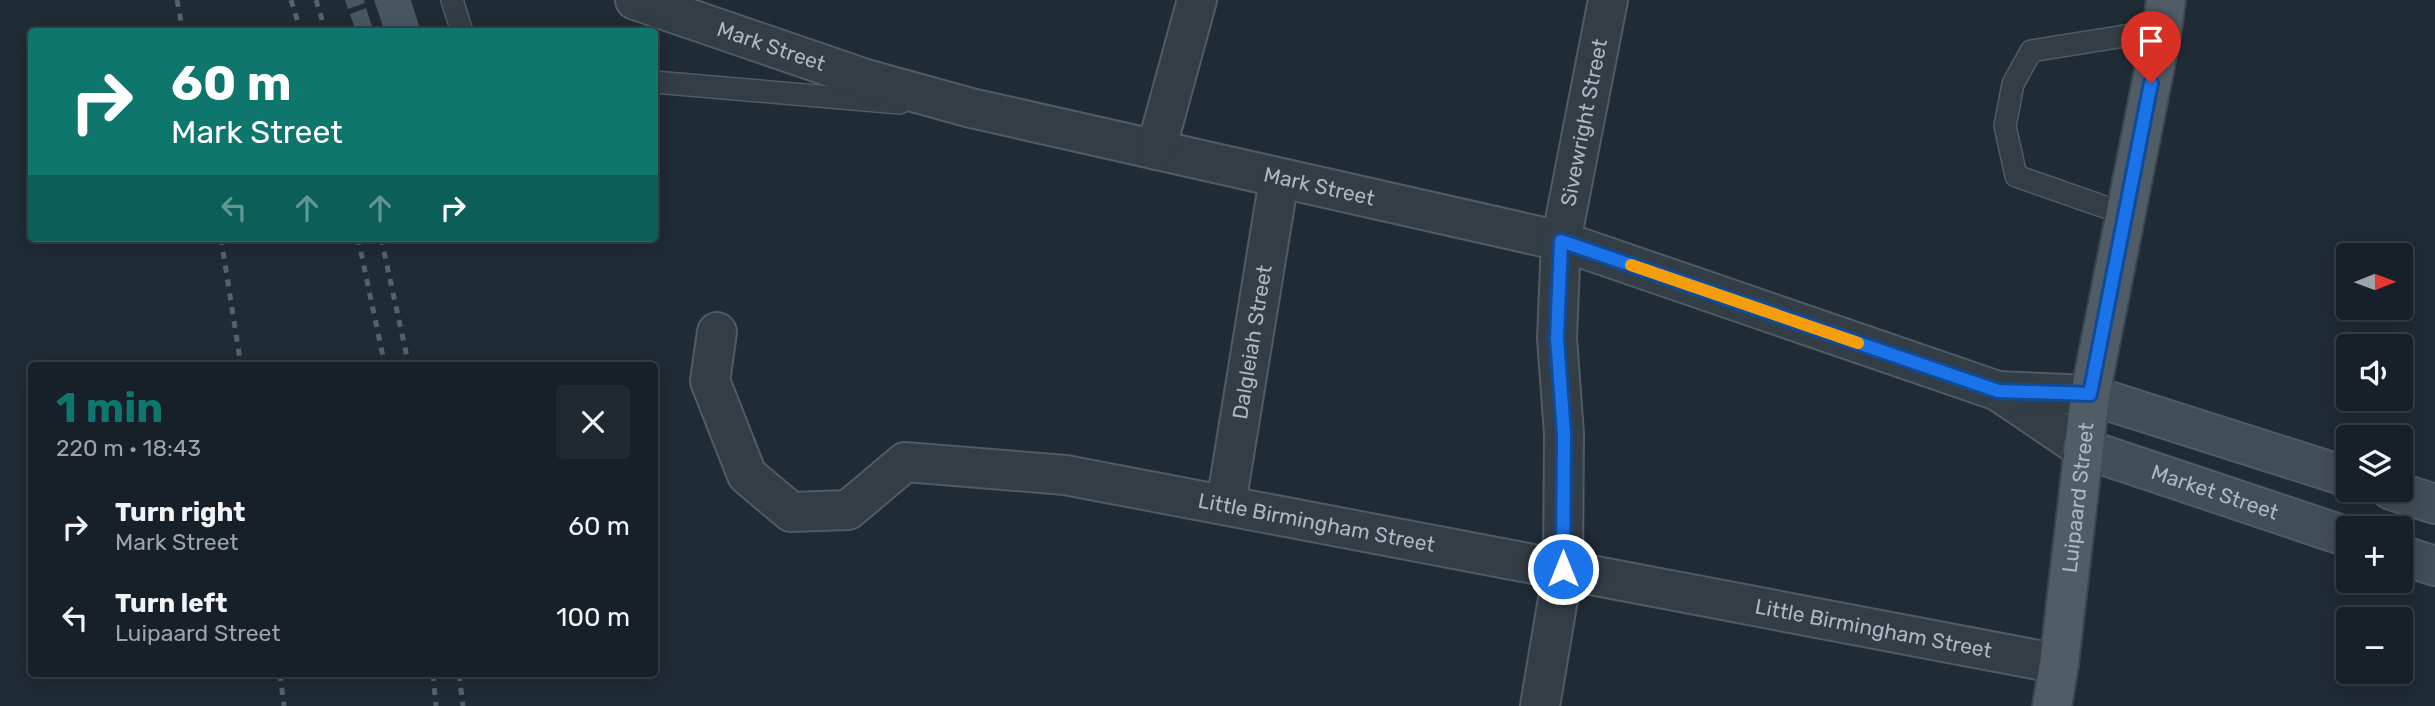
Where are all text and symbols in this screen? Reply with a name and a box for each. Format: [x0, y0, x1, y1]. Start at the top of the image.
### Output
pin [2121, 11, 2181, 83]
street label: Mark Street [714, 16, 829, 76]
icon: arrive [2132, 22, 2170, 60]
street label: Sivewright Street [1555, 37, 1612, 208]
text: 60 m [171, 54, 292, 112]
icon: right [56, 56, 147, 147]
text: Mark Street [171, 113, 343, 151]
street label: Mark Street [1262, 161, 1377, 211]
icon: left [215, 189, 253, 227]
icon: ahead [288, 189, 326, 227]
icon: ahead [361, 189, 399, 227]
icon: right [434, 189, 472, 227]
north arrow [2336, 243, 2413, 320]
map controls [2336, 243, 2413, 684]
street label: Dalgleiah Street [1227, 263, 1277, 421]
button: sound [2336, 334, 2413, 411]
text: 1 min [56, 383, 163, 433]
button: close [556, 385, 630, 459]
street label: Luipaard Street [2057, 421, 2099, 574]
button: layers [2336, 425, 2413, 502]
text: 220 m · 18:43 [56, 434, 201, 462]
street label: Market Street [2148, 459, 2282, 525]
street label: Little Birmingham Street [1196, 488, 1437, 557]
text: Turn right [115, 497, 245, 528]
icon: right [56, 508, 94, 546]
text: 60 m [568, 511, 630, 542]
button: + [2336, 516, 2413, 593]
text: Mark Street [115, 528, 238, 556]
position arrow [1526, 532, 1600, 606]
text: Turn left [115, 588, 227, 619]
street label: Little Birmingham Street [1753, 593, 1994, 663]
icon: left [56, 599, 94, 637]
text: 100 m [556, 602, 630, 633]
button: − [2336, 607, 2413, 684]
text: Luipaard Street [115, 619, 280, 647]

